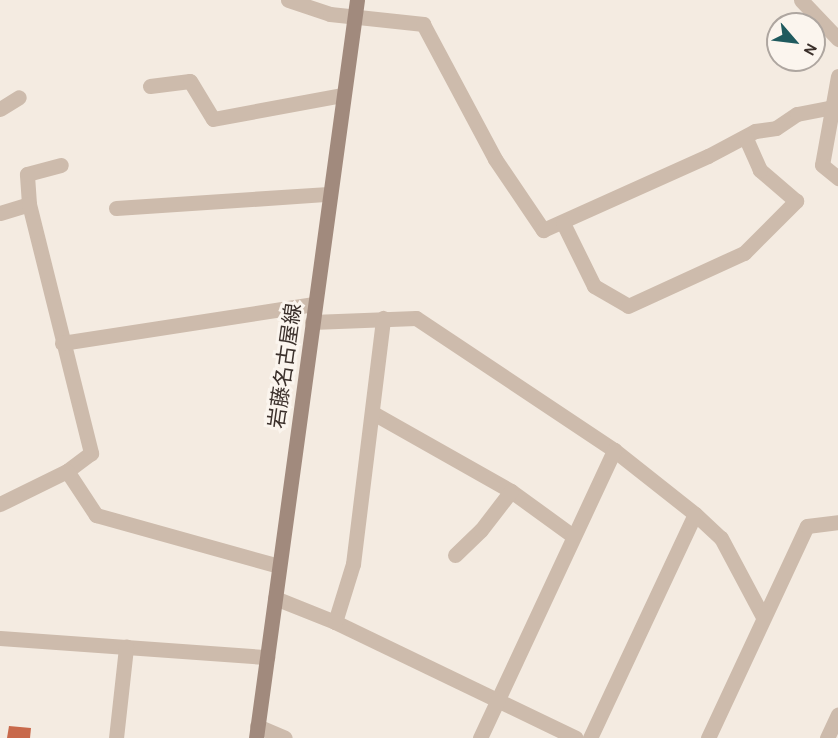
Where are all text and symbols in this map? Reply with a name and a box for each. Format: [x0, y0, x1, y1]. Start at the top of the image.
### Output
north arrow [766, 12, 826, 72]
text: N [799, 40, 822, 59]
street label: 岩藤名古屋線 [264, 302, 306, 430]

